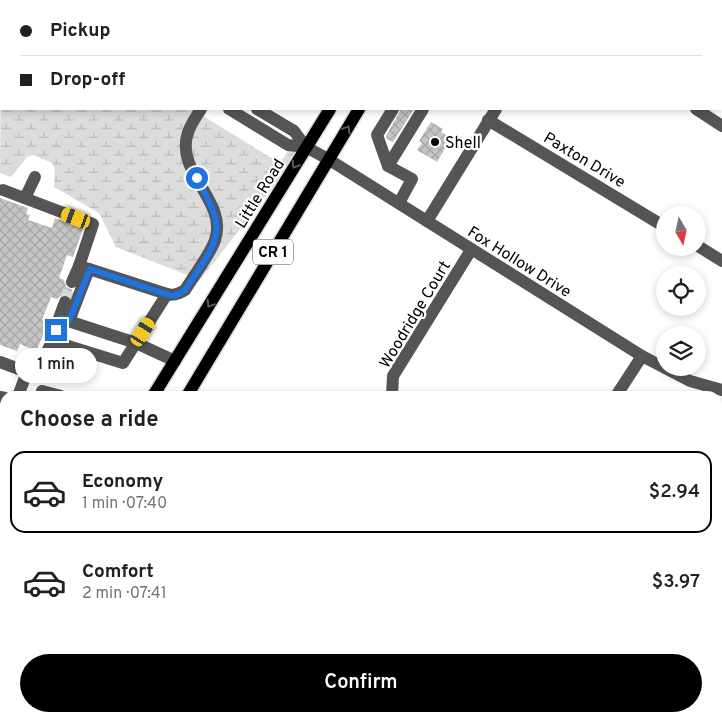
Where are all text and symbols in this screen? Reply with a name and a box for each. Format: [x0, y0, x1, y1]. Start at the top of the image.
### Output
text: Pickup [50, 19, 110, 43]
text: Drop-off [50, 68, 125, 92]
one-way arrow [340, 125, 350, 134]
street label: Paxton Drive [539, 128, 629, 193]
place label: Shell [445, 134, 481, 154]
marker: Shell [429, 136, 441, 148]
street label: Little Road [232, 156, 290, 232]
one-way arrow [292, 160, 301, 169]
route start [186, 167, 208, 189]
car [59, 206, 92, 230]
north arrow [656, 206, 706, 256]
map controls [656, 206, 706, 376]
street label: Fox Hollow Drive [463, 223, 575, 303]
road number: CR 1 [253, 240, 293, 264]
street label: Woodridge Court [376, 258, 456, 372]
button: locate [656, 266, 706, 316]
one-way arrow [206, 298, 216, 307]
car [128, 315, 157, 349]
route end [45, 319, 67, 341]
button: layers [656, 326, 706, 376]
callout: 1 min [15, 348, 97, 382]
text: 1 min [37, 355, 75, 375]
text: Choose a ride [20, 407, 158, 434]
icon: car [22, 470, 67, 515]
text: Economy [82, 470, 163, 494]
text: $2.94 [649, 480, 700, 504]
text: 1 min · 07:40 [82, 494, 167, 514]
icon: car [22, 560, 67, 605]
text: Comfort [82, 560, 154, 584]
text: $3.97 [652, 570, 700, 594]
text: 2 min · 07:41 [82, 584, 167, 604]
button: Confirm [20, 654, 702, 712]

